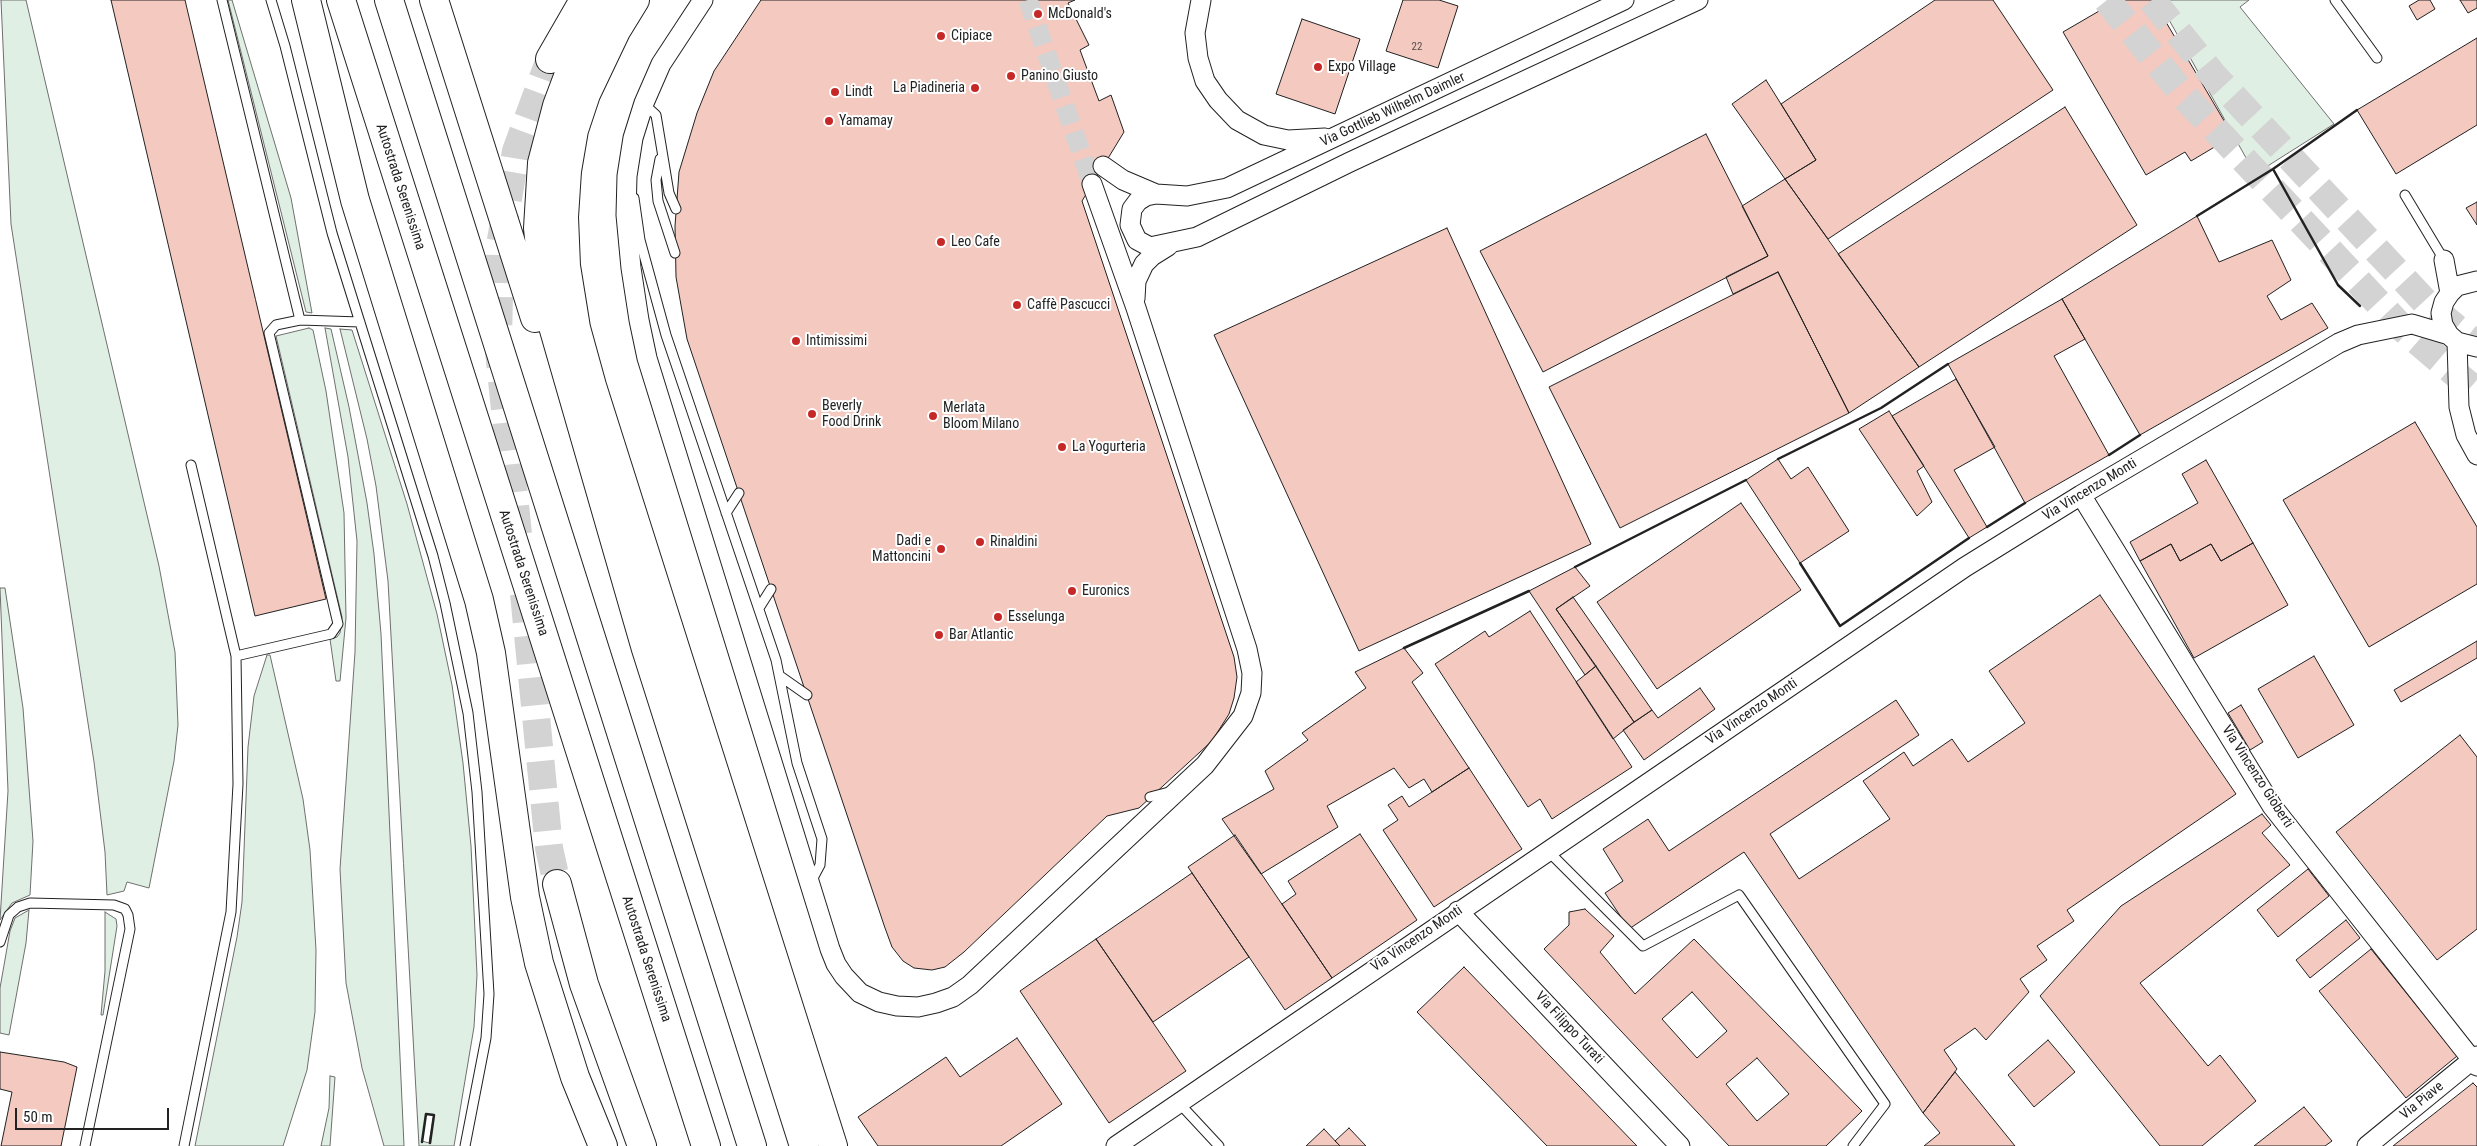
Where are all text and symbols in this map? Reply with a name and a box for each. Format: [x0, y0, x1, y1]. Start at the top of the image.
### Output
place label: McDonald's [1048, 6, 1112, 22]
marker: McDonald's [1032, 8, 1044, 20]
place label: Cipiace [951, 28, 992, 44]
marker: Cipiace [935, 30, 947, 42]
house number: 22 [1412, 40, 1422, 54]
place label: Expo Village [1328, 59, 1396, 75]
marker: Expo Village [1312, 61, 1324, 73]
place label: Panino Giusto [1021, 68, 1098, 84]
street label: Via Gottlieb Wilhelm Daimler [1318, 69, 1468, 151]
marker: Panino Giusto [1005, 70, 1017, 82]
place label: La Piadineria [893, 80, 965, 96]
marker: La Piadineria [969, 82, 981, 94]
place label: Lindt [845, 84, 873, 100]
marker: Lindt [829, 86, 841, 98]
place label: Yamamay [839, 113, 893, 129]
marker: Yamamay [823, 115, 835, 127]
street label: Autostrada Serenissima [372, 122, 428, 252]
place label: Leo Cafe [951, 234, 1000, 250]
marker: Leo Cafe [935, 236, 947, 248]
place label: Caffè Pascucci [1027, 297, 1110, 313]
marker: Caffè Pascucci [1011, 299, 1023, 311]
place label: Intimissimi [806, 333, 867, 349]
marker: Intimissimi [790, 335, 802, 347]
place label: Beverly Food Drink [822, 398, 881, 431]
place label: Merlata Bloom Milano [943, 400, 1019, 432]
marker: Beverly Food Drink [806, 408, 818, 420]
marker: Merlata Bloom Milano [927, 410, 939, 422]
place label: La Yogurteria [1072, 439, 1146, 455]
marker: La Yogurteria [1056, 441, 1068, 453]
street label: Via Vincenzo Monti [2040, 455, 2140, 525]
street label: Autostrada Serenissima [495, 508, 551, 638]
place label: Dadi e Mattoncini [872, 533, 931, 566]
place label: Rinaldini [990, 534, 1037, 550]
marker: Rinaldini [974, 536, 986, 548]
marker: Dadi e Mattoncini [935, 543, 947, 555]
place label: Euronics [1082, 583, 1130, 599]
marker: Euronics [1066, 585, 1078, 597]
place label: Esselunga [1008, 609, 1065, 625]
marker: Esselunga [992, 611, 1004, 623]
place label: Bar Atlantic [949, 627, 1013, 643]
marker: Bar Atlantic [933, 629, 945, 641]
street label: Via Vincenzo Monti [1703, 675, 1801, 749]
street label: Via Vincenzo Gioberti [2218, 723, 2296, 831]
street label: Autostrada Serenissima [618, 894, 674, 1024]
street label: Via Vincenzo Monti [1368, 902, 1466, 976]
street label: Via Filippo Turati [1531, 988, 1607, 1068]
street label: Via Piave [2397, 1078, 2447, 1124]
scale bar [18, 1098, 171, 1130]
text: 50 m [23, 1108, 53, 1126]

